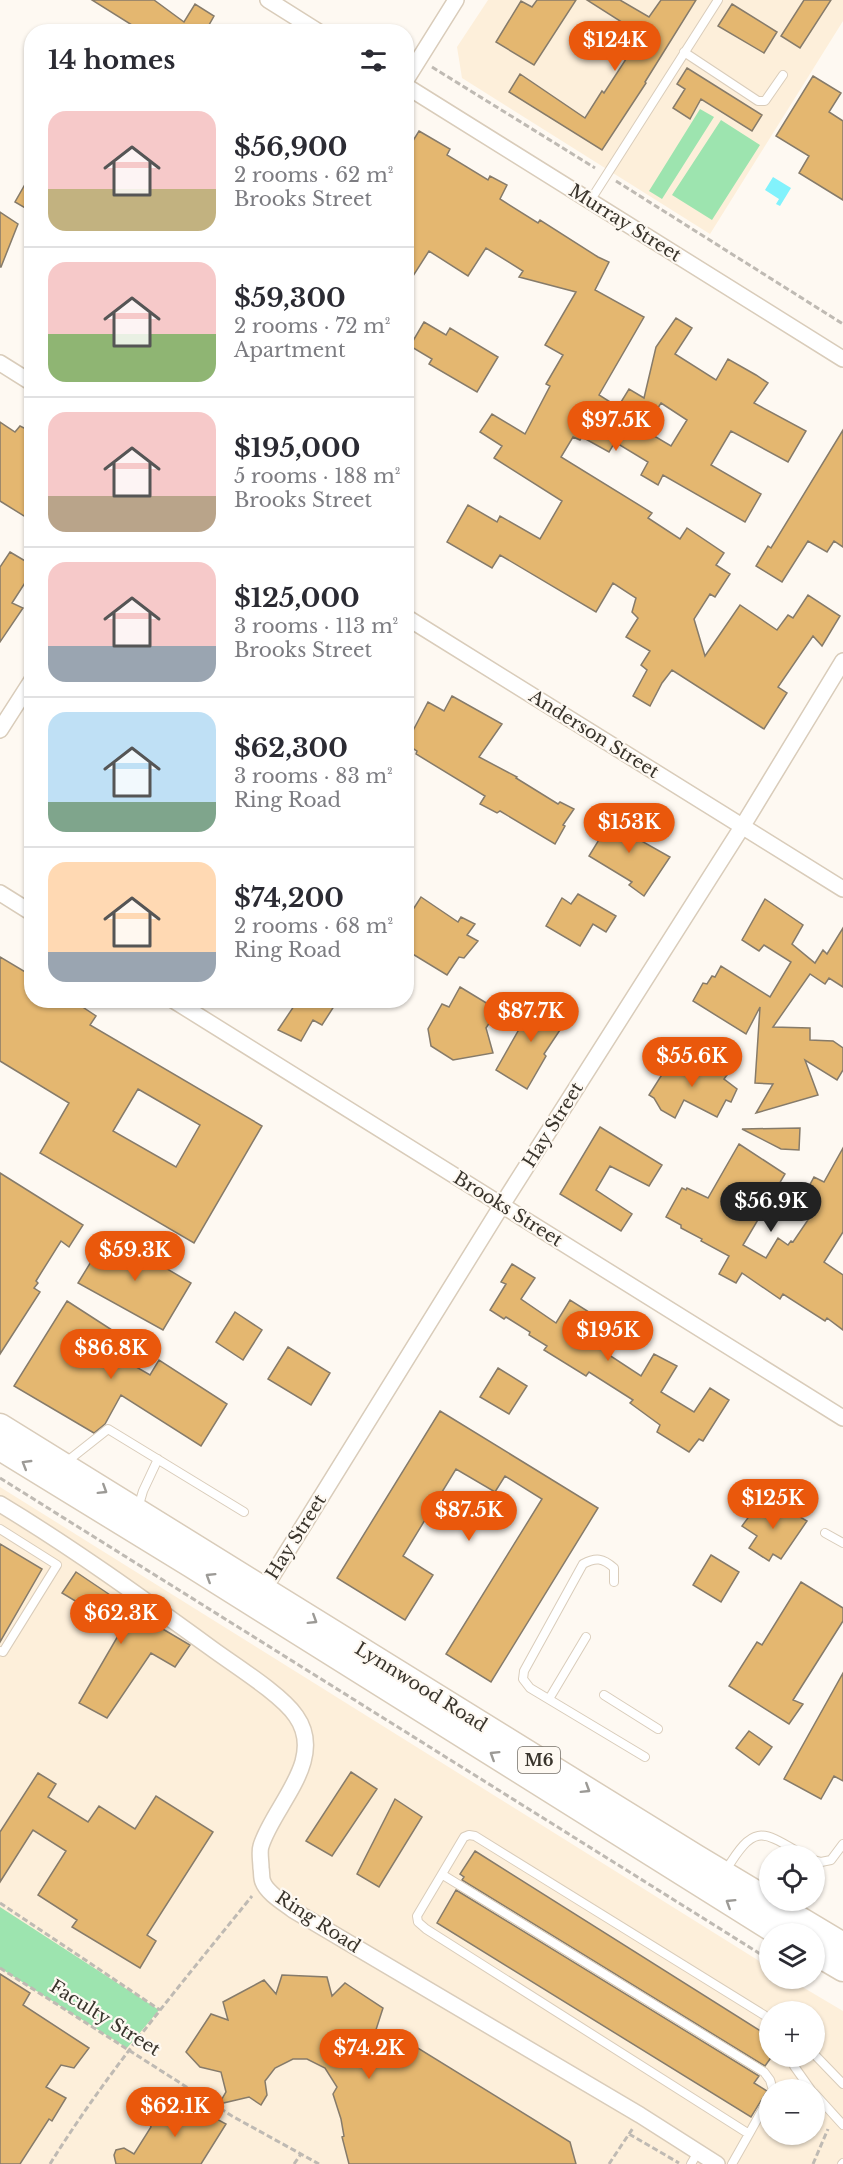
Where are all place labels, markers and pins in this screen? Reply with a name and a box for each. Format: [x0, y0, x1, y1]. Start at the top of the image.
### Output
pin: $124K [573, 21, 657, 72]
pin: $97.5K [567, 401, 665, 452]
pin: $153K [587, 803, 671, 854]
pin: $87.7K [482, 992, 580, 1043]
pin: $55.6K [643, 1037, 741, 1088]
pin: $56.9K [722, 1182, 820, 1233]
pin: $59.3K [86, 1231, 184, 1282]
pin: $195K [566, 1311, 650, 1362]
pin: $86.8K [62, 1329, 160, 1380]
pin: $125K [731, 1479, 815, 1530]
pin: $87.5K [420, 1491, 518, 1542]
pin: $62.3K [72, 1594, 170, 1645]
pin: $74.2K [320, 2029, 418, 2080]
pin: $62.1K [126, 2087, 224, 2138]

